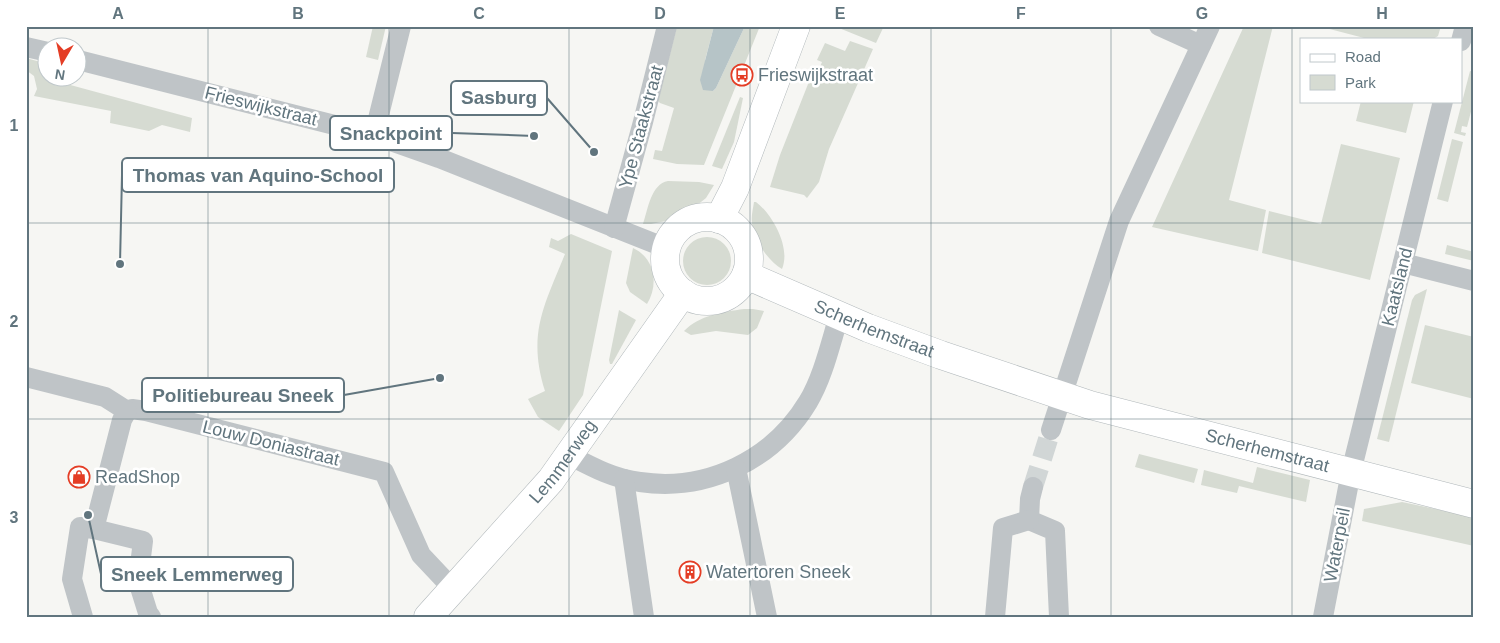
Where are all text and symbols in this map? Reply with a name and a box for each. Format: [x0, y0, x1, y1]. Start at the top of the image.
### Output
text: A [112, 5, 124, 22]
text: B [292, 5, 304, 22]
text: C [473, 5, 485, 22]
text: D [654, 5, 666, 22]
text: E [835, 5, 846, 22]
text: F [1016, 5, 1026, 22]
text: G [1196, 5, 1208, 22]
text: H [1376, 5, 1388, 22]
north arrow [38, 38, 88, 88]
legend [1300, 38, 1462, 102]
text: Road [1345, 48, 1381, 65]
street label: Ype Staakstraat [615, 63, 667, 191]
bus stop icon: Frieswijkstraat [730, 63, 754, 87]
place label: Frieswijkstraat [758, 65, 873, 85]
text: N [54, 66, 66, 84]
text: Park [1345, 74, 1376, 91]
callout: Sasburg [451, 81, 547, 115]
street label: Frieswijkstraat [203, 82, 319, 130]
text: Sasburg [461, 87, 537, 108]
callout: Snackpoint [330, 116, 452, 150]
text: 1 [10, 117, 19, 134]
text: Snackpoint [340, 123, 443, 144]
callout: Thomas van Aquino-School [122, 158, 394, 192]
text: Thomas van Aquino-School [133, 165, 383, 186]
street label: Kaatsland [1378, 246, 1416, 328]
street label: Scherhemstraat [811, 296, 937, 362]
text: 2 [10, 313, 19, 330]
callout: Politiebureau Sneek [142, 378, 344, 412]
text: Politiebureau Sneek [152, 385, 334, 406]
street label: Louw Doniastraat [201, 416, 341, 470]
street label: Lemmerweg [525, 416, 600, 507]
street label: Scherhemstraat [1203, 425, 1331, 476]
shop icon: ReadShop [67, 465, 91, 489]
place label: ReadShop [95, 467, 180, 487]
street label: Waterpeil [1320, 506, 1354, 584]
text: 3 [10, 509, 19, 526]
callout: Sneek Lemmerweg [101, 557, 293, 591]
building icon: Watertoren Sneek [678, 560, 702, 584]
place label: Watertoren Sneek [706, 562, 851, 582]
text: Sneek Lemmerweg [111, 564, 283, 585]

